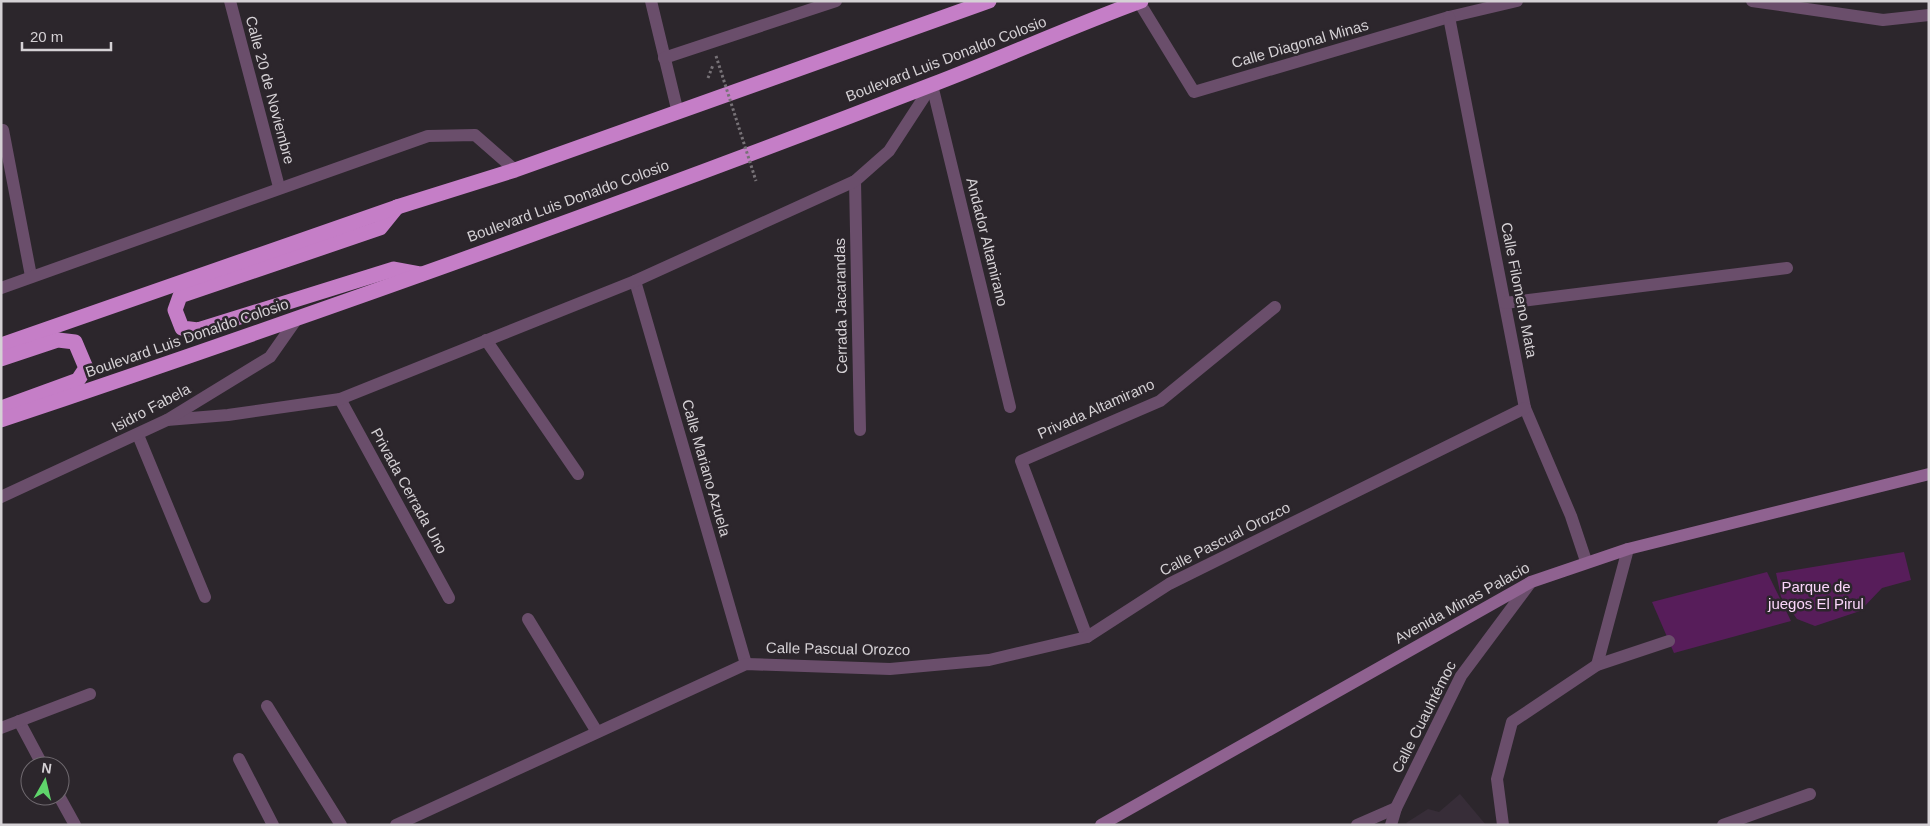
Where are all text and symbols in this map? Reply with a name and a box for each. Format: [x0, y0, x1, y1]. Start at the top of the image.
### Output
street label: Boulevard Luis Donaldo Colosio [843, 12, 1049, 105]
street label: Calle 20 de Noviembre [243, 14, 298, 166]
street label: Calle Diagonal Minas [1229, 16, 1370, 71]
scale bar [22, 20, 111, 52]
text: 20 m [30, 28, 63, 45]
street label: Boulevard Luis Donaldo Colosio [465, 156, 671, 245]
street label: Andador Altamirano [963, 176, 1012, 308]
street label: Calle Filomeno Mata [1498, 221, 1541, 360]
street label: Cerrada Jacarandas [831, 238, 850, 374]
street label: Boulevard Luis Donaldo Colosio [83, 295, 291, 380]
street label: Privada Altamirano [1035, 375, 1157, 442]
street label: Isidro Fabela [108, 379, 194, 435]
street label: Calle Mariano Azuela [679, 397, 734, 539]
street label: Privada Cerrada Uno [368, 425, 451, 556]
street label: Calle Pascual Orozco [1157, 498, 1293, 579]
street label: Avenida Minas Palacio [1391, 558, 1532, 647]
park label: Parque de juegos El Pirul [1767, 578, 1864, 612]
street label: Calle Pascual Orozco [766, 639, 910, 658]
street label: Calle Cuauhtémoc [1388, 657, 1459, 776]
north arrow [20, 756, 70, 806]
text: N [41, 759, 53, 777]

